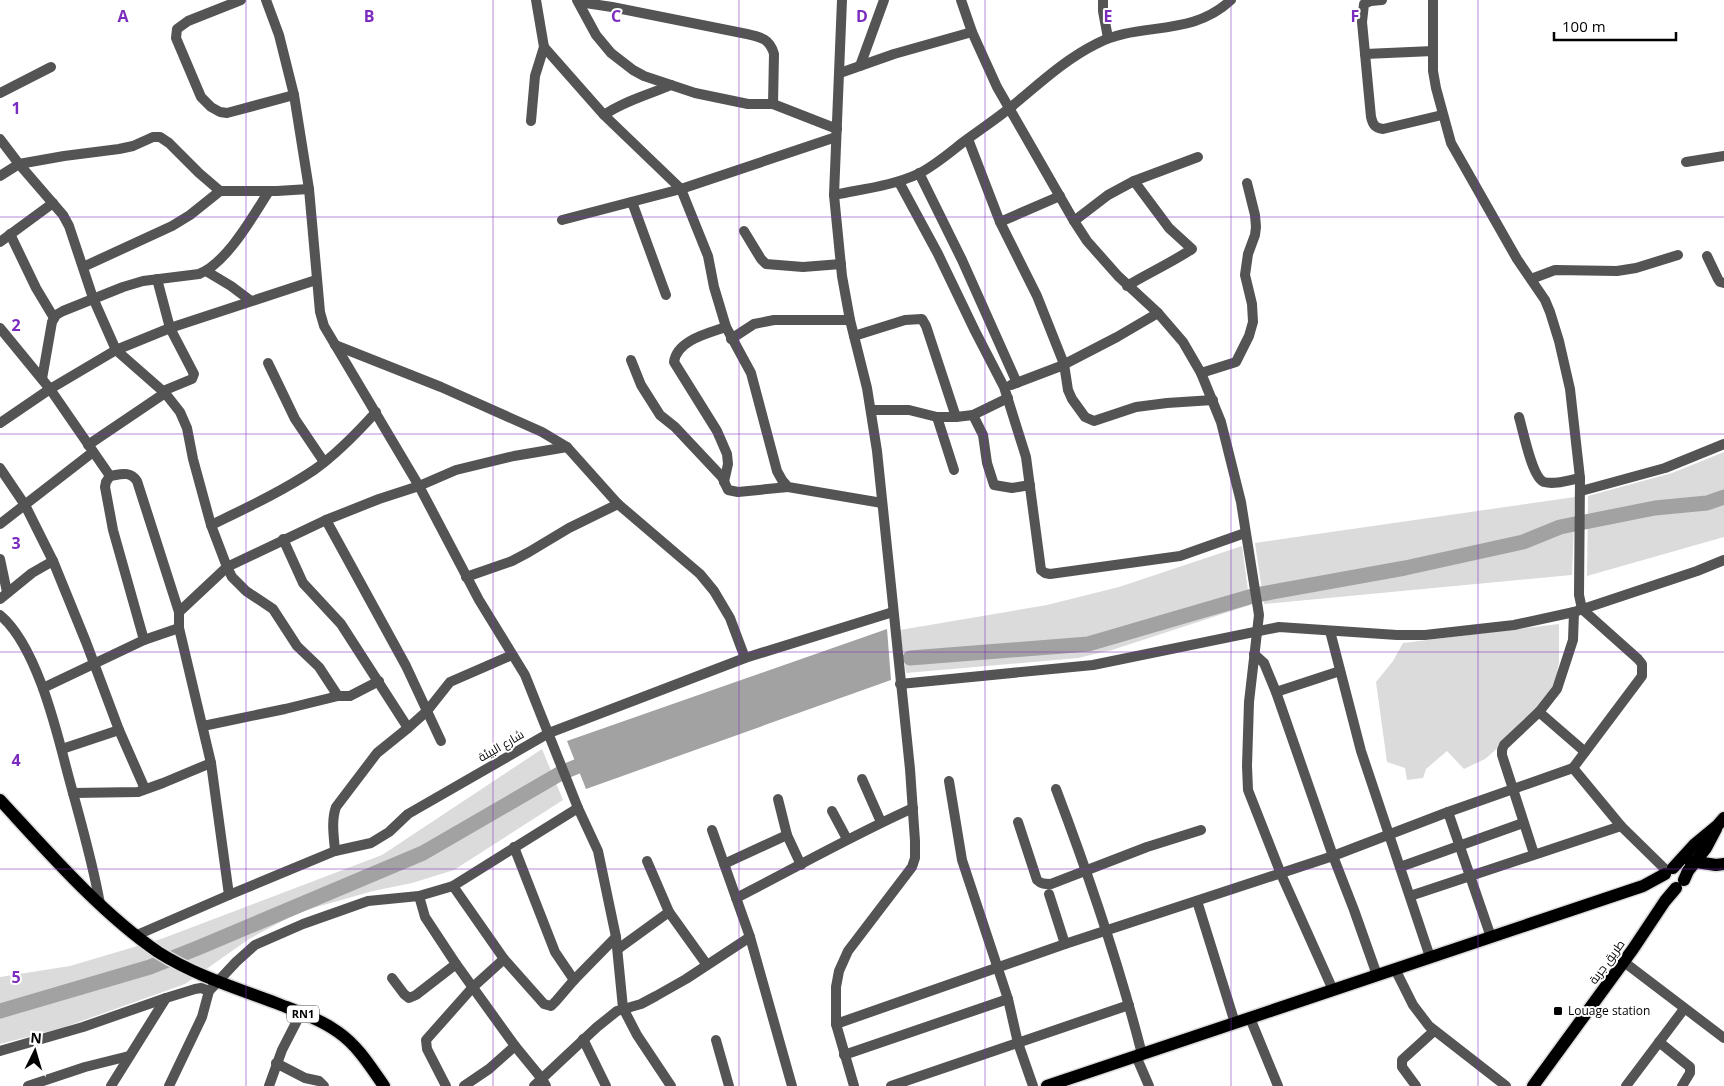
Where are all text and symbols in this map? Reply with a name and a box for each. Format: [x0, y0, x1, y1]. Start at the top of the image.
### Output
text: A [117, 5, 129, 27]
text: B [364, 5, 374, 27]
text: C [611, 5, 621, 27]
text: D [856, 5, 868, 27]
text: E [1104, 5, 1113, 27]
text: F [1351, 5, 1359, 27]
scale bar [1554, 10, 1676, 42]
text: 100 m [1562, 16, 1606, 36]
text: 1 [11, 97, 21, 119]
text: 2 [11, 314, 21, 336]
text: 3 [11, 532, 21, 554]
street label: شارع البيئة [475, 726, 527, 766]
text: 4 [11, 749, 21, 771]
street label: طريق جربة [1585, 936, 1628, 987]
text: 5 [11, 966, 21, 988]
place label: Louage station [1568, 1002, 1650, 1019]
marker: Louage station [1552, 1005, 1564, 1017]
road number: RN1 [287, 1006, 319, 1022]
north arrow [10, 1026, 60, 1076]
text: N [30, 1028, 43, 1048]

